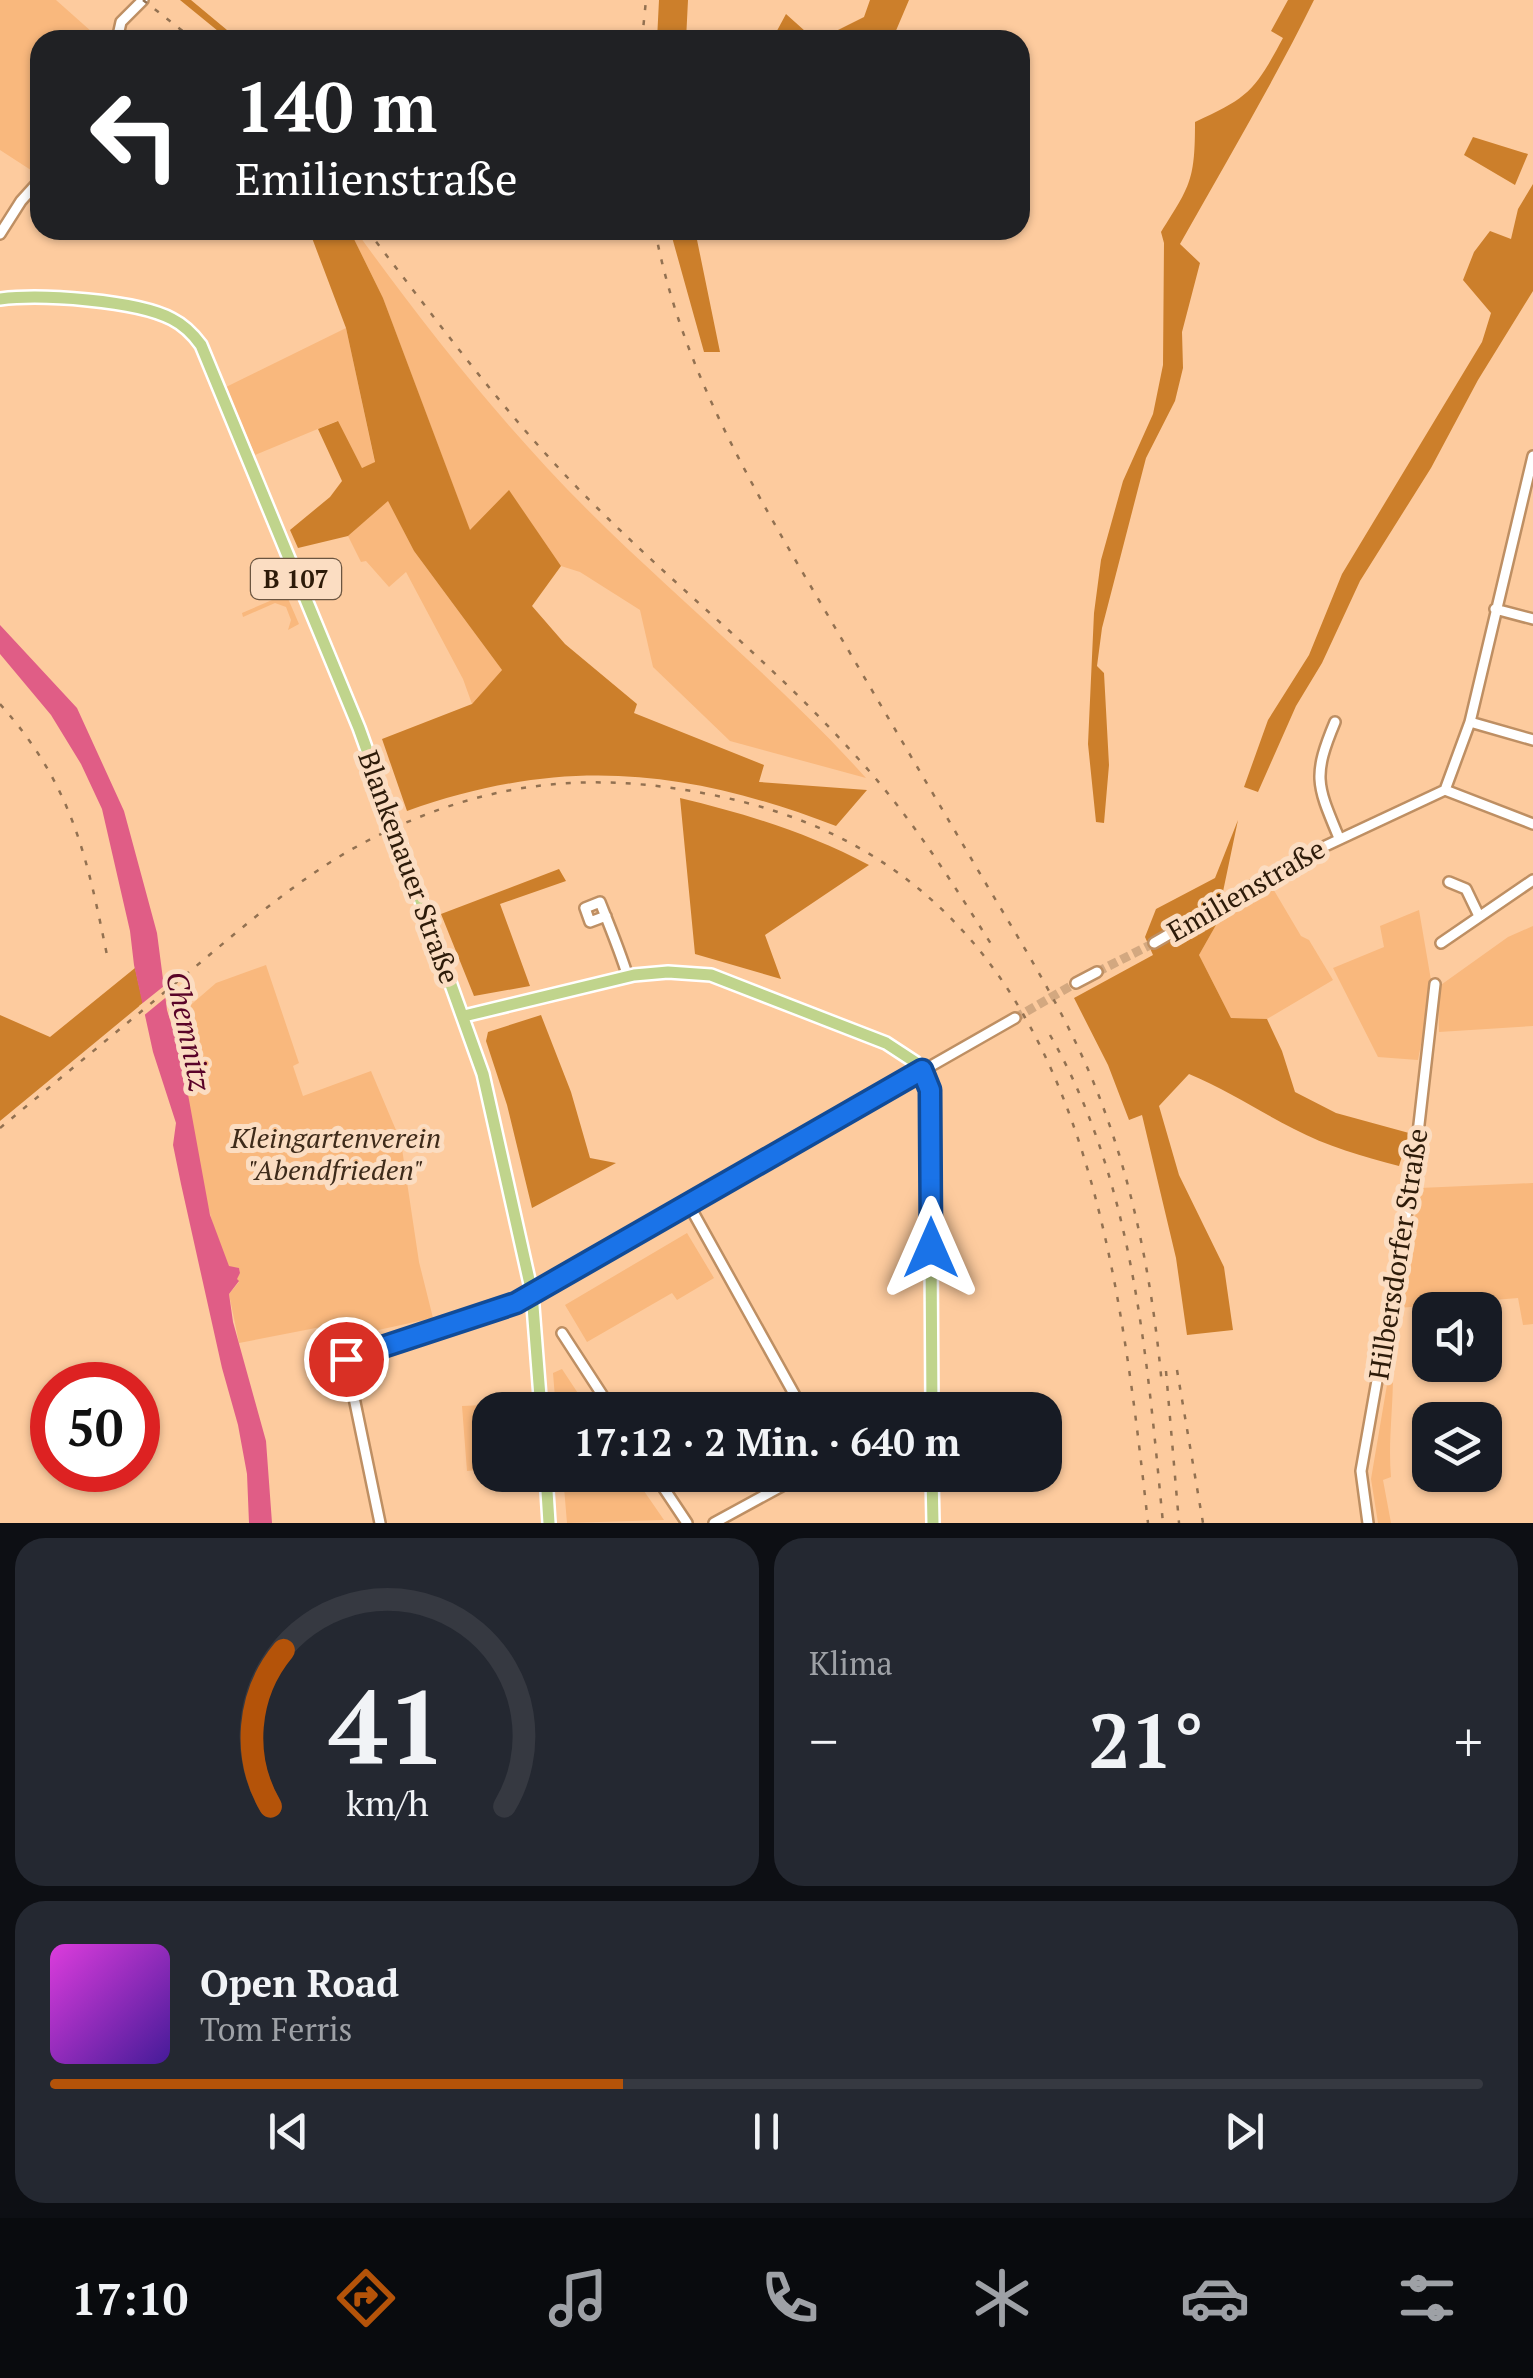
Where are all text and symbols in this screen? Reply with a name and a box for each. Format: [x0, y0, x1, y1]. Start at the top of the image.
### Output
text: 140 m [235, 59, 437, 152]
icon: left [70, 70, 200, 200]
text: Emilienstraße [235, 148, 518, 208]
road number: B 107 [251, 559, 341, 599]
street label: Blankenauer Straße [350, 745, 469, 988]
street label: Emilienstraße [1160, 830, 1331, 950]
water label: Chemnitz [157, 967, 221, 1095]
park label: Kleingartenverein "Abendfrieden" [230, 1119, 441, 1188]
street label: Hilbersdorfer Straße [1359, 1125, 1436, 1382]
position arrow [879, 1196, 983, 1300]
map controls [1412, 1292, 1502, 1492]
button: sound [1412, 1292, 1502, 1382]
pin [304, 1317, 389, 1402]
icon: arrive [319, 1332, 374, 1387]
speed limit sign: 50 [30, 1362, 160, 1492]
button: layers [1412, 1402, 1502, 1492]
text: 17:12 · 2 Min. · 640 m [574, 1417, 960, 1467]
text: Klima [809, 1642, 893, 1684]
text: 41 [328, 1656, 446, 1794]
text: 21° [1088, 1690, 1204, 1789]
text: − [809, 1704, 838, 1777]
text: + [1454, 1704, 1483, 1777]
text: km/h [346, 1779, 428, 1826]
text: Open Road [200, 1958, 399, 2008]
text: Tom Ferris [200, 2008, 352, 2050]
icon: previous [261, 2104, 316, 2159]
icon: pause [739, 2104, 794, 2159]
icon: next [1217, 2104, 1272, 2159]
icon: directions [331, 2263, 401, 2333]
icon: music [543, 2263, 613, 2333]
icon: phone [755, 2263, 825, 2333]
icon: climate [967, 2263, 1037, 2333]
icon: car [1180, 2263, 1250, 2333]
icon: filters [1392, 2263, 1462, 2333]
text: 17:10 [71, 2268, 188, 2328]

